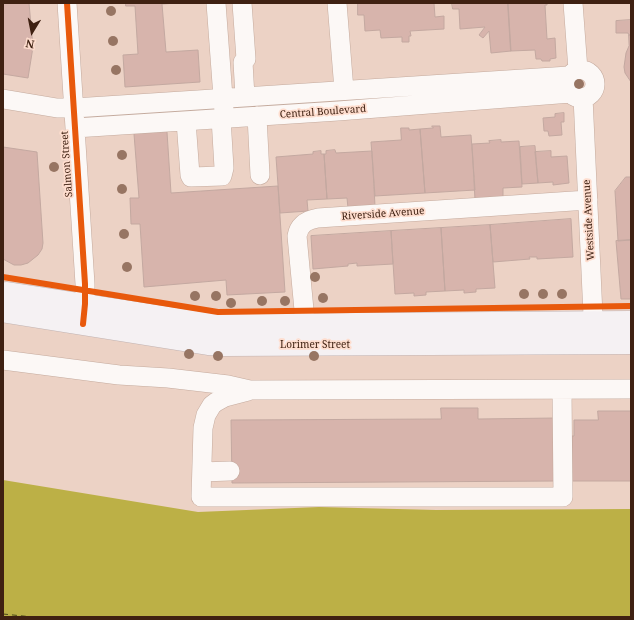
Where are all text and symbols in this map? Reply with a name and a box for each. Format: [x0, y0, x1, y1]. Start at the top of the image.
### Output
north arrow [12, 12, 52, 52]
text: N [24, 36, 35, 52]
street label: Central Boulevard [279, 103, 367, 121]
street label: Salmon Street [59, 130, 75, 198]
street label: Westside Avenue [581, 179, 597, 261]
street label: Riverside Avenue [341, 205, 425, 223]
street label: Lorimer Street [280, 339, 350, 351]

